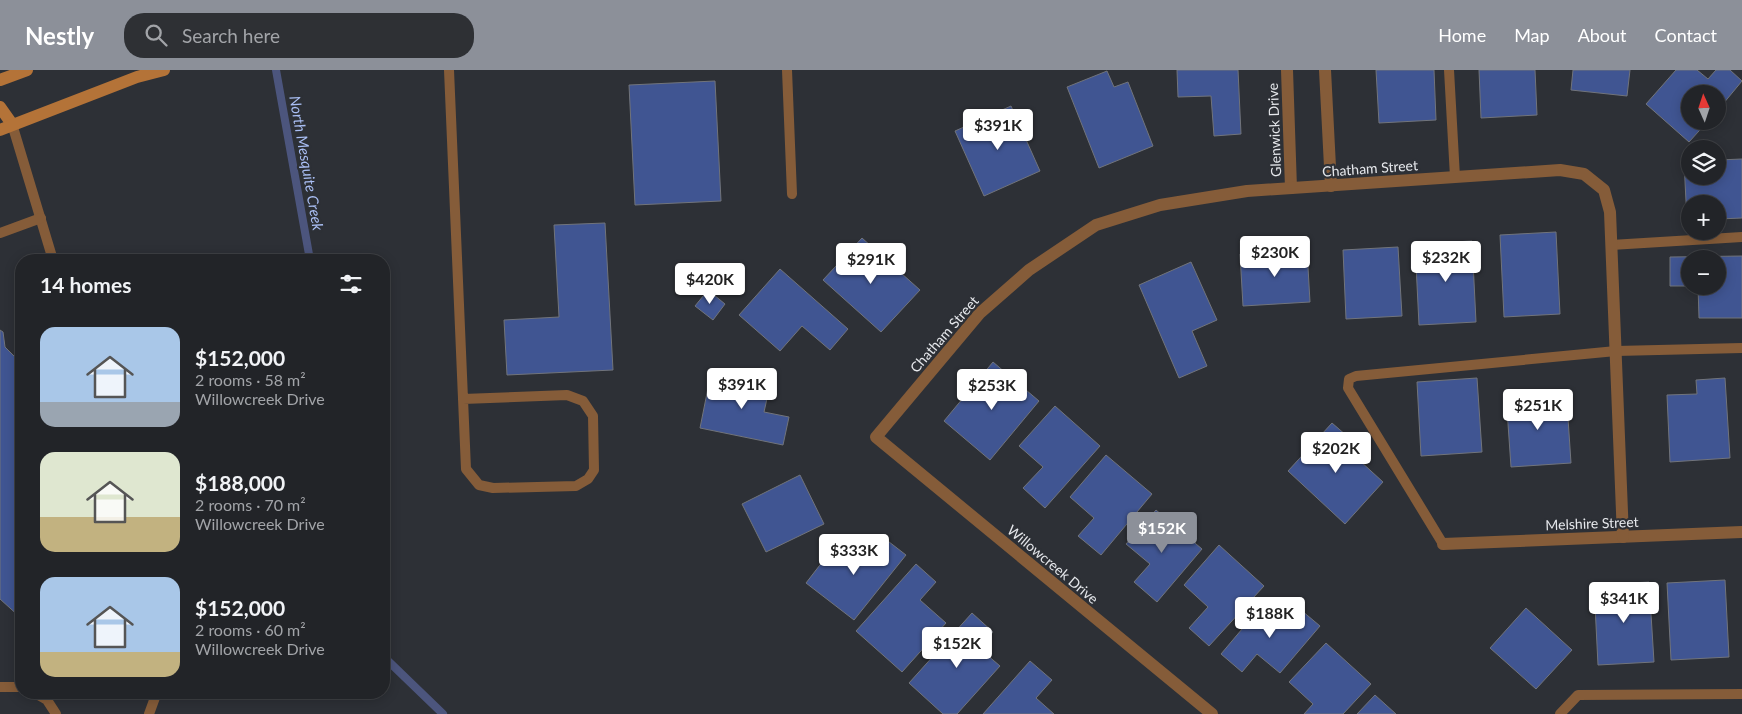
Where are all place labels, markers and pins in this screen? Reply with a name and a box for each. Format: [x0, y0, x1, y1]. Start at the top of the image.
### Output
pin: $391K [963, 108, 1033, 151]
pin: $230K [1240, 236, 1310, 278]
pin: $232K [1411, 240, 1481, 283]
pin: $291K [836, 242, 906, 285]
pin: $420K [675, 262, 745, 305]
pin: $391K [707, 368, 777, 410]
pin: $253K [957, 368, 1027, 411]
pin: $251K [1503, 388, 1573, 431]
pin: $202K [1301, 432, 1371, 474]
pin: $152K [1127, 512, 1197, 554]
pin: $333K [819, 534, 889, 576]
pin: $341K [1589, 582, 1659, 624]
pin: $188K [1235, 596, 1305, 639]
pin: $152K [922, 626, 992, 669]

